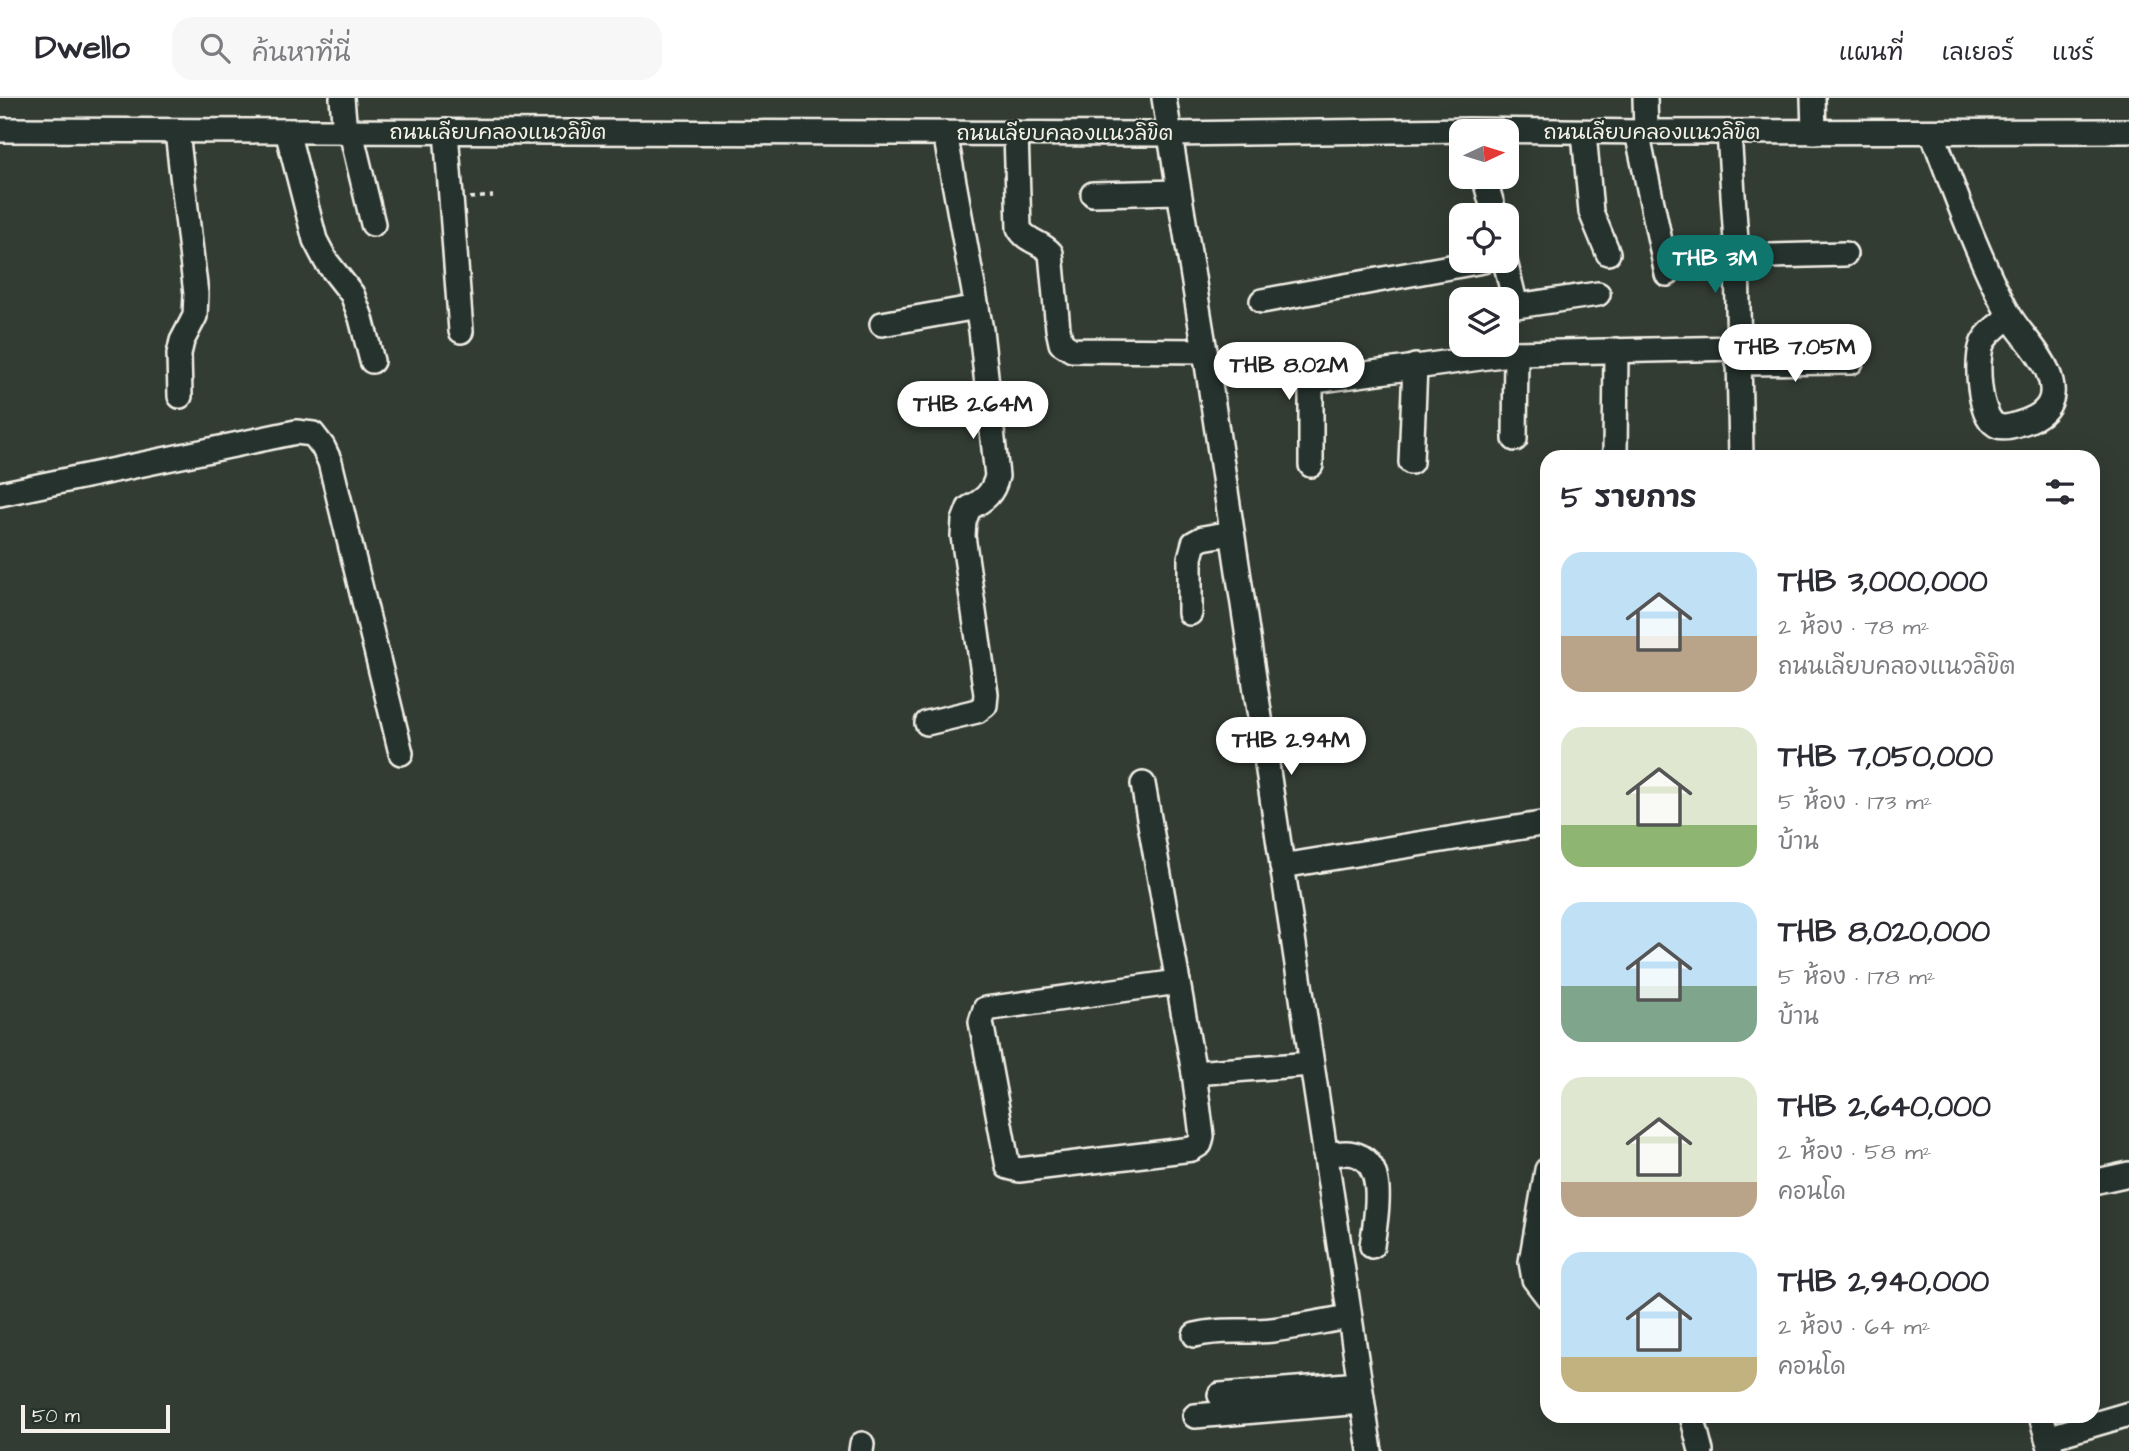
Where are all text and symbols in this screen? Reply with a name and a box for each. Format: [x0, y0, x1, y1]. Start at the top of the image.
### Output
search box [172, 17, 662, 80]
text: Dwello [35, 25, 130, 71]
icon: search [196, 29, 234, 67]
text: ค้นหาที่นี่ [252, 35, 351, 71]
text: แผนที่ [1839, 36, 1904, 70]
text: เลเยอร์ [1942, 36, 2014, 70]
text: แชร์ [2052, 36, 2094, 70]
street label: ถนนเลียบคลองแนวลิขิต [390, 118, 606, 147]
street label: ถนนเลียบคลองแนวลิขิต [1544, 118, 1760, 147]
street label: ถนนเลียบคลองแนวลิขิต [957, 119, 1173, 148]
north arrow [1449, 119, 1519, 189]
map controls [1449, 119, 1519, 357]
button: locate [1449, 203, 1519, 273]
pin: THB 3M [1658, 236, 1772, 295]
text: THB 3M [1673, 242, 1757, 274]
button: layers [1449, 287, 1519, 357]
pin: THB 7.05M [1715, 324, 1875, 384]
text: THB 7.05M [1734, 331, 1856, 363]
pin: THB 8.02M [1209, 342, 1369, 402]
text: THB 8.02M [1230, 349, 1348, 381]
pin: THB 2.64M [893, 382, 1053, 441]
text: THB 2.64M [913, 388, 1033, 420]
icon: filters [2041, 473, 2079, 511]
text: 5 รายการ [1561, 477, 1697, 519]
text: THB 3,000,000 [1778, 561, 1988, 603]
icon: home [1617, 580, 1701, 664]
text: 2 ห้อง · 78 m² [1778, 611, 1929, 643]
text: ถนนเลียบคลองแนวลิขิต [1778, 651, 2016, 683]
pin: THB 2.94M [1211, 718, 1371, 777]
text: THB 2.94M [1232, 724, 1350, 756]
text: THB 7,050,000 [1778, 736, 1993, 778]
icon: home [1617, 755, 1701, 839]
text: 5 ห้อง · 173 m² [1778, 786, 1932, 818]
text: บ้าน [1778, 826, 1819, 858]
text: THB 8,020,000 [1778, 911, 1990, 953]
icon: home [1617, 930, 1701, 1014]
text: 5 ห้อง · 178 m² [1778, 961, 1935, 993]
text: บ้าน [1778, 1001, 1819, 1033]
text: THB 2,640,000 [1778, 1086, 1991, 1128]
icon: home [1617, 1105, 1701, 1189]
text: 2 ห้อง · 58 m² [1778, 1136, 1931, 1168]
text: คอนโด [1778, 1176, 1846, 1208]
text: THB 2,940,000 [1778, 1261, 1989, 1303]
icon: home [1617, 1280, 1701, 1364]
text: 2 ห้อง · 64 m² [1778, 1311, 1930, 1343]
text: คอนโด [1778, 1351, 1846, 1383]
scale bar [21, 1402, 170, 1434]
text: 50 m [32, 1403, 80, 1430]

